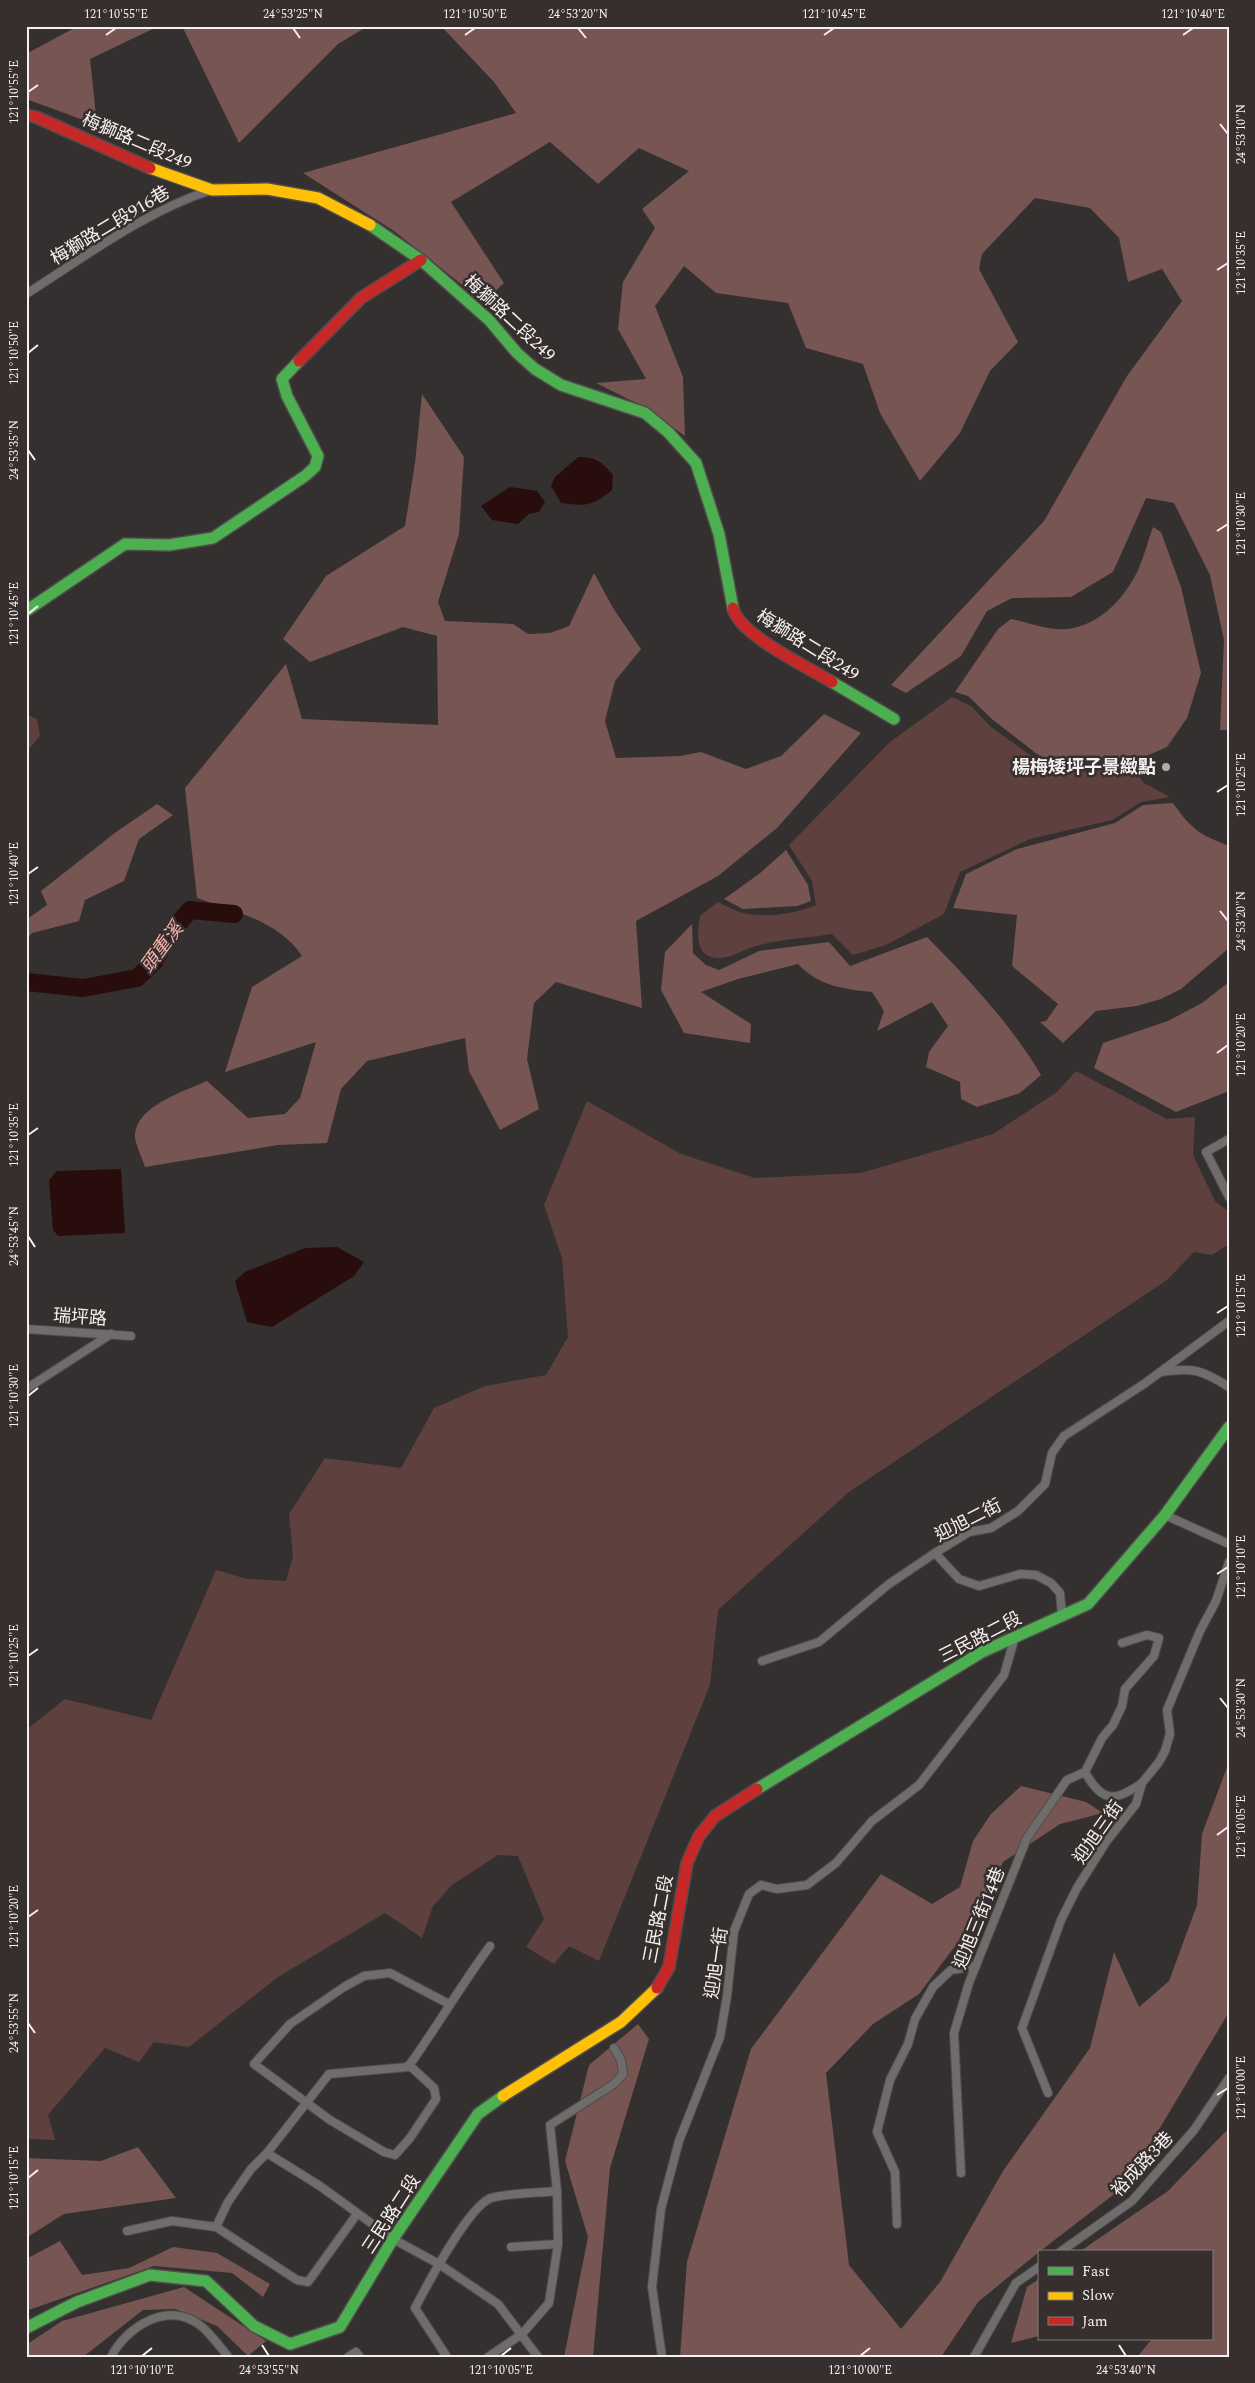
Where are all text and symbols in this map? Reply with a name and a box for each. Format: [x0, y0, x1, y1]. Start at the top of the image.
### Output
text: 121°10'55"E [84, 5, 148, 24]
text: 24°53'25"N [263, 5, 323, 24]
text: 121°10'50"E [443, 5, 507, 24]
text: 24°53'20"N [548, 5, 608, 24]
text: 121°10'45"E [802, 5, 866, 24]
text: 121°10'40"E [1161, 5, 1225, 24]
text: 121°10'55"E [5, 60, 24, 124]
text: 24°53'10"N [1232, 104, 1251, 164]
street label: 梅獅路二段249 [78, 106, 196, 177]
street label: 梅獅路二段916巷 [45, 179, 175, 272]
text: 121°10'35"E [1232, 231, 1251, 295]
street label: 梅獅路二段249 [458, 269, 562, 368]
text: 121°10'50"E [5, 321, 24, 385]
text: 24°53'35"N [5, 420, 24, 480]
text: 121°10'30"E [1232, 492, 1251, 556]
text: 121°10'45"E [5, 582, 24, 646]
street label: 梅獅路二段249 [751, 603, 864, 688]
text: 121°10'25"E [1232, 753, 1251, 817]
place label: 楊梅矮坪子景緻點 [1012, 754, 1156, 781]
marker: 楊梅矮坪子景緻點 [1160, 761, 1172, 773]
text: 121°10'40"E [5, 842, 24, 906]
text: 24°53'20"N [1232, 891, 1251, 951]
water label: 頭重溪 [133, 914, 193, 979]
text: 121°10'20"E [1232, 1013, 1251, 1077]
text: 121°10'35"E [5, 1103, 24, 1167]
text: 24°53'45"N [5, 1206, 24, 1266]
text: 121°10'15"E [1232, 1274, 1251, 1338]
street label: 瑞坪路 [52, 1302, 108, 1333]
text: 121°10'30"E [5, 1364, 24, 1428]
street label: 迎旭二街 [930, 1492, 1006, 1549]
text: 121°10'10"E [1232, 1535, 1251, 1599]
street label: 三民路二段 [934, 1605, 1026, 1670]
text: 121°10'25"E [5, 1624, 24, 1688]
text: 24°53'30"N [1232, 1678, 1251, 1738]
street label: 迎旭三街 [1067, 1795, 1130, 1870]
text: 121°10'05"E [1232, 1795, 1251, 1859]
street label: 迎旭三街14巷 [947, 1863, 1012, 1973]
street label: 三民路二段 [637, 1872, 680, 1966]
text: 121°10'20"E [5, 1885, 24, 1949]
street label: 迎旭一街 [698, 1926, 735, 2001]
text: 24°53'55"N [5, 1993, 24, 2053]
text: 121°10'00"E [1232, 2056, 1251, 2120]
street label: 裕成路3巷 [1105, 2126, 1180, 2203]
text: 121°10'15"E [5, 2146, 24, 2210]
street label: 三民路二段 [356, 2169, 427, 2259]
legend [1038, 2250, 1212, 2340]
text: Fast [1082, 2260, 1110, 2283]
text: Slow [1082, 2284, 1114, 2307]
text: Jam [1082, 2310, 1108, 2333]
text: 121°10'10"E [110, 2361, 174, 2380]
text: 24°53'55"N [239, 2361, 299, 2380]
text: 121°10'05"E [469, 2361, 533, 2380]
text: 121°10'00"E [828, 2361, 892, 2380]
text: 24°53'40"N [1096, 2361, 1156, 2380]

